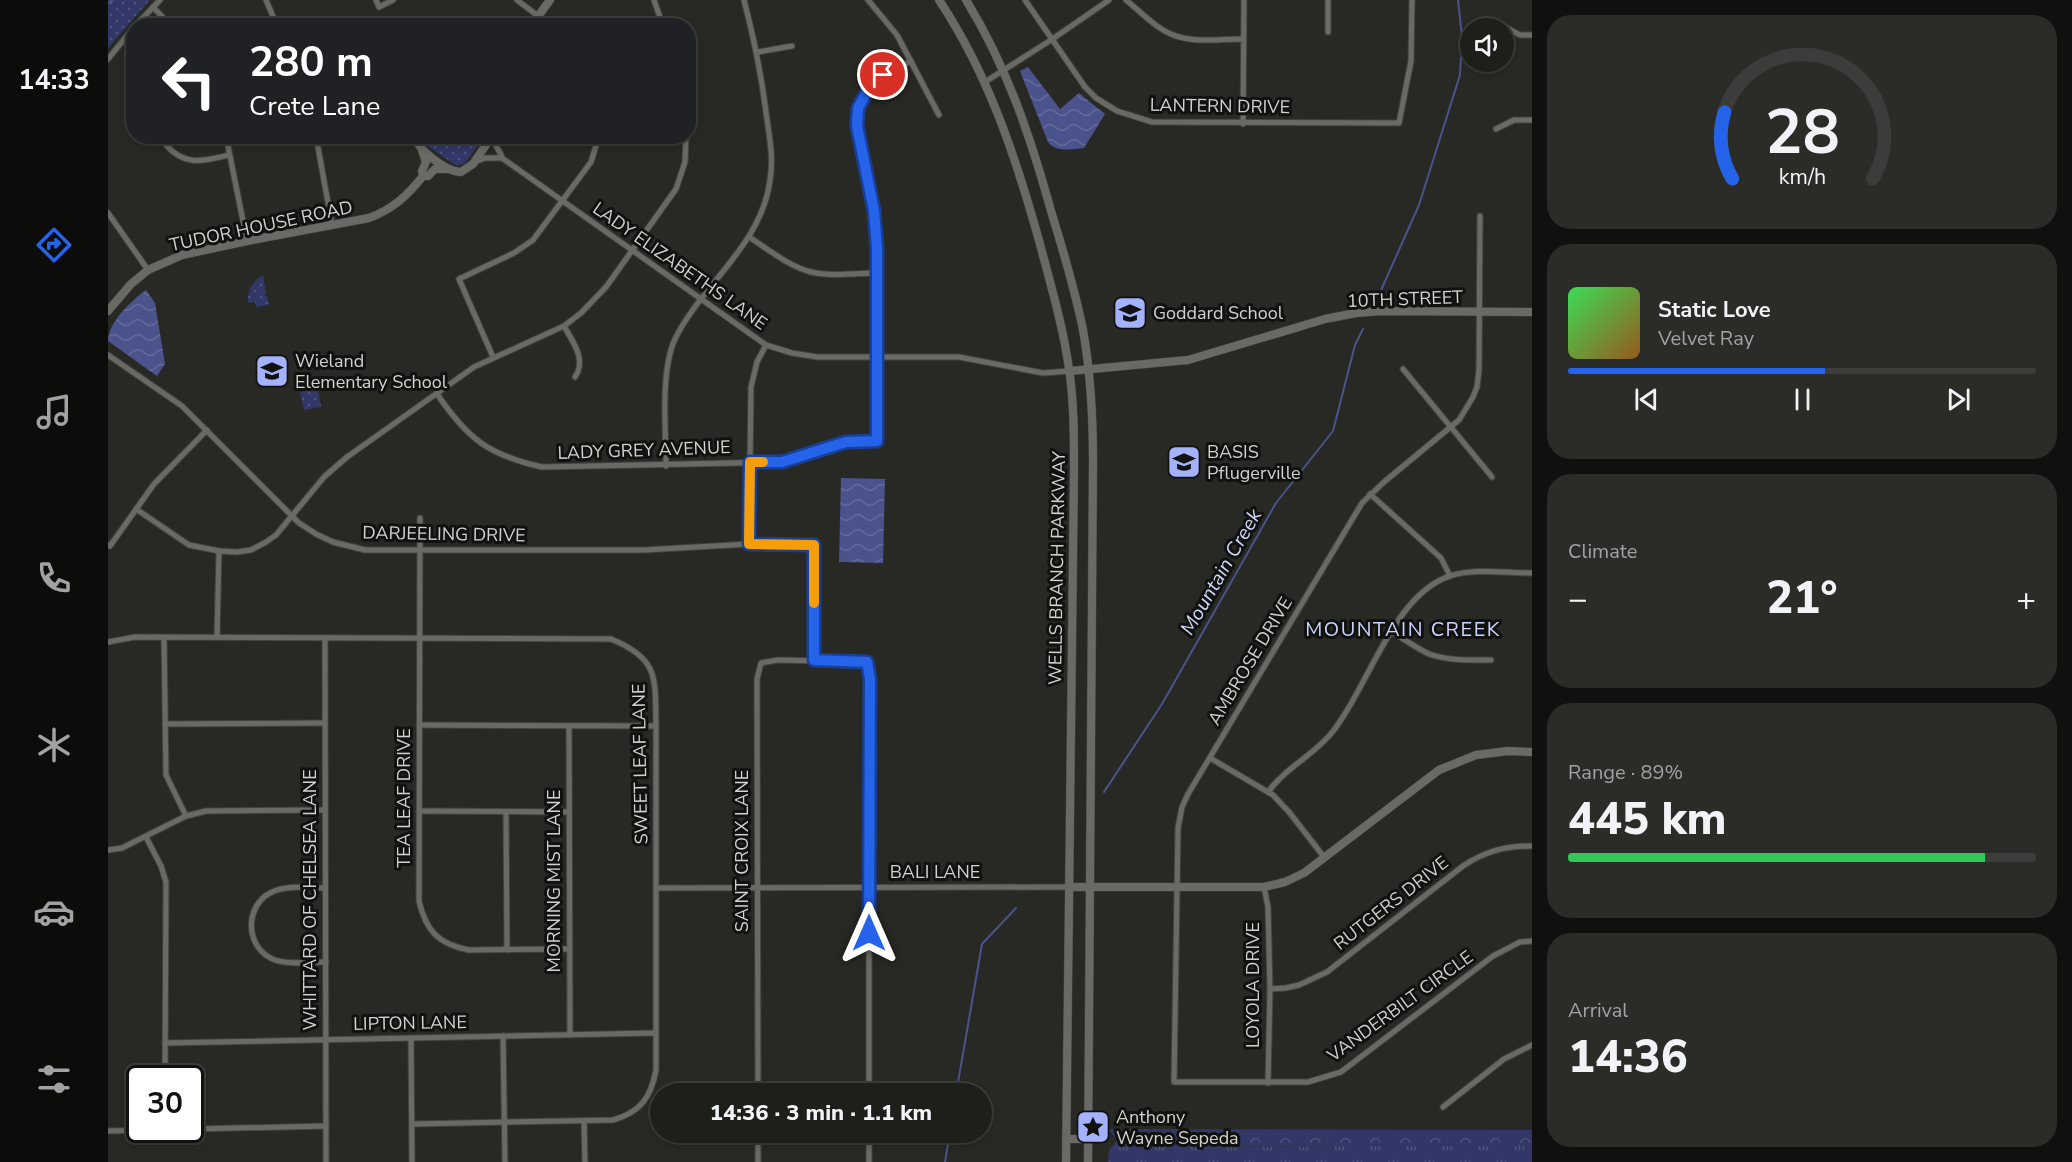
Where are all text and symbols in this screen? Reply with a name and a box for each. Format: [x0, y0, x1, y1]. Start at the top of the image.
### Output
map controls [1460, 18, 1514, 72]
button: sound [1460, 18, 1514, 72]
text: 280 m [249, 34, 373, 91]
icon: left [150, 42, 228, 120]
pin [857, 49, 908, 100]
icon: arrive [866, 58, 899, 91]
text: 14:33 [18, 62, 90, 99]
text: Crete Lane [249, 88, 380, 125]
text: 28 [1765, 90, 1839, 175]
street label: LANTERN DRIVE [1150, 93, 1290, 119]
text: km/h [1778, 163, 1826, 193]
street label: TUDOR HOUSE ROAD [167, 195, 355, 257]
street label: LADY ELIZABETHS LANE [588, 197, 772, 335]
icon: directions [33, 224, 75, 266]
street label: 10TH STREET [1347, 285, 1464, 313]
school or university icon: Goddard School [1112, 295, 1148, 331]
text: Static Love [1658, 295, 1771, 325]
place label: Goddard School [1153, 301, 1284, 325]
text: Velvet Ray [1658, 325, 1754, 352]
place label: Wieland Elementary School [295, 349, 448, 394]
school or university icon: Wieland Elementary School [254, 353, 290, 389]
icon: previous [1630, 383, 1663, 416]
icon: pause [1786, 383, 1819, 416]
icon: next [1942, 383, 1975, 416]
icon: music [33, 391, 75, 433]
street label: LADY GREY AVENUE [557, 435, 731, 465]
place label: BASIS Pflugerville [1207, 440, 1301, 485]
school or university icon: BASIS Pflugerville [1166, 444, 1202, 480]
street label: WELLS BRANCH PARKWAY [1043, 451, 1071, 685]
water label: Mountain Creek [1174, 503, 1269, 640]
street label: DARJEELING DRIVE [362, 521, 526, 547]
text: Climate [1568, 538, 1637, 565]
icon: phone [33, 557, 75, 599]
text: 21° [1766, 568, 1838, 629]
text: − [1568, 577, 1588, 622]
text: + [2016, 577, 2036, 622]
street label: AMBROSE DRIVE [1202, 592, 1298, 730]
district label: MOUNTAIN CREEK [1305, 616, 1501, 643]
street label: SWEET LEAF LANE [627, 683, 653, 845]
icon: climate [33, 724, 75, 766]
street label: TEA LEAF DRIVE [392, 728, 416, 868]
text: Range · 89% [1568, 759, 1683, 786]
street label: WHITTARD OF CHELSEA LANE [298, 769, 322, 1031]
street label: SAINT CROIX LANE [730, 770, 754, 932]
text: 445 km [1568, 789, 1727, 850]
street label: MORNING MIST LANE [542, 790, 566, 972]
street label: RUTGERS DRIVE [1329, 851, 1453, 955]
street label: BALI LANE [890, 860, 980, 884]
icon: car [33, 891, 75, 933]
position arrow [837, 901, 901, 965]
street label: LOYOLA DRIVE [1241, 922, 1265, 1048]
street label: VANDERBILT CIRCLE [1322, 945, 1478, 1068]
text: Arrival [1568, 997, 1628, 1024]
street label: LIPTON LANE [353, 1010, 467, 1036]
text: 14:36 [1568, 1027, 1688, 1088]
icon: filters [33, 1058, 75, 1100]
speed limit sign: 30 [126, 1065, 204, 1143]
text: 14:36 · 3 min · 1.1 km [710, 1098, 932, 1128]
place label: Anthony Wayne Sepeda [1116, 1105, 1239, 1150]
place icon: Anthony Wayne Sepeda [1075, 1109, 1111, 1145]

